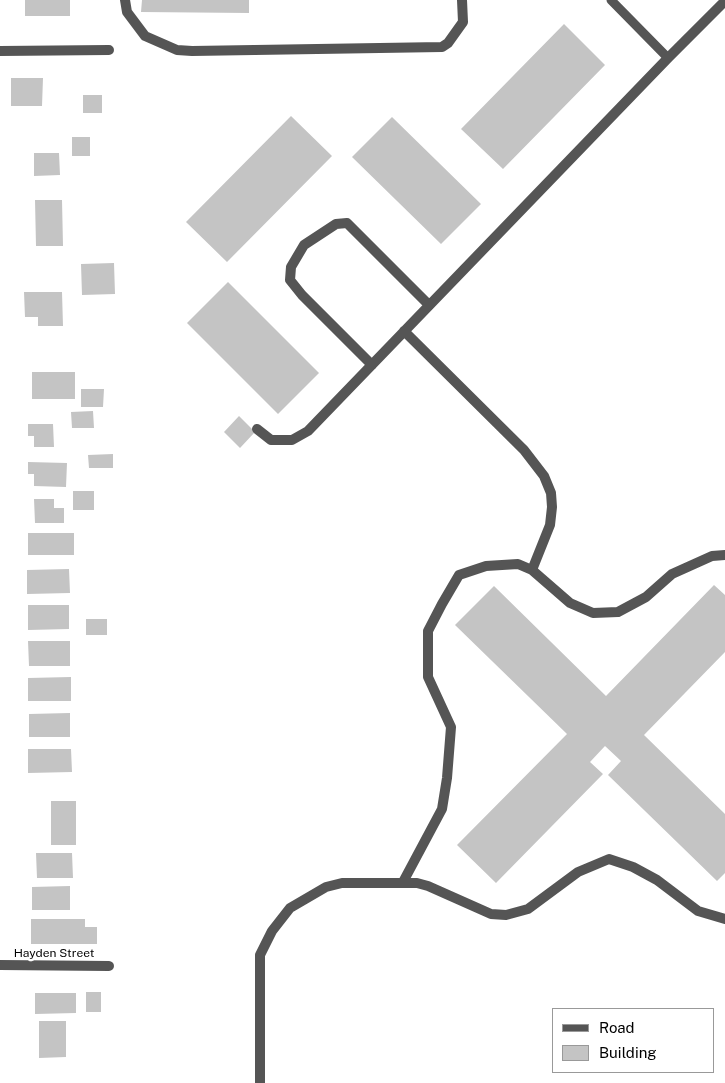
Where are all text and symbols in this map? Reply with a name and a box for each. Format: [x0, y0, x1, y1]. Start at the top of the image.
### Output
street label: Hayden Street [14, 946, 94, 960]
legend [552, 1008, 715, 1073]
text: Road [599, 1019, 635, 1036]
text: Building [599, 1044, 657, 1061]

